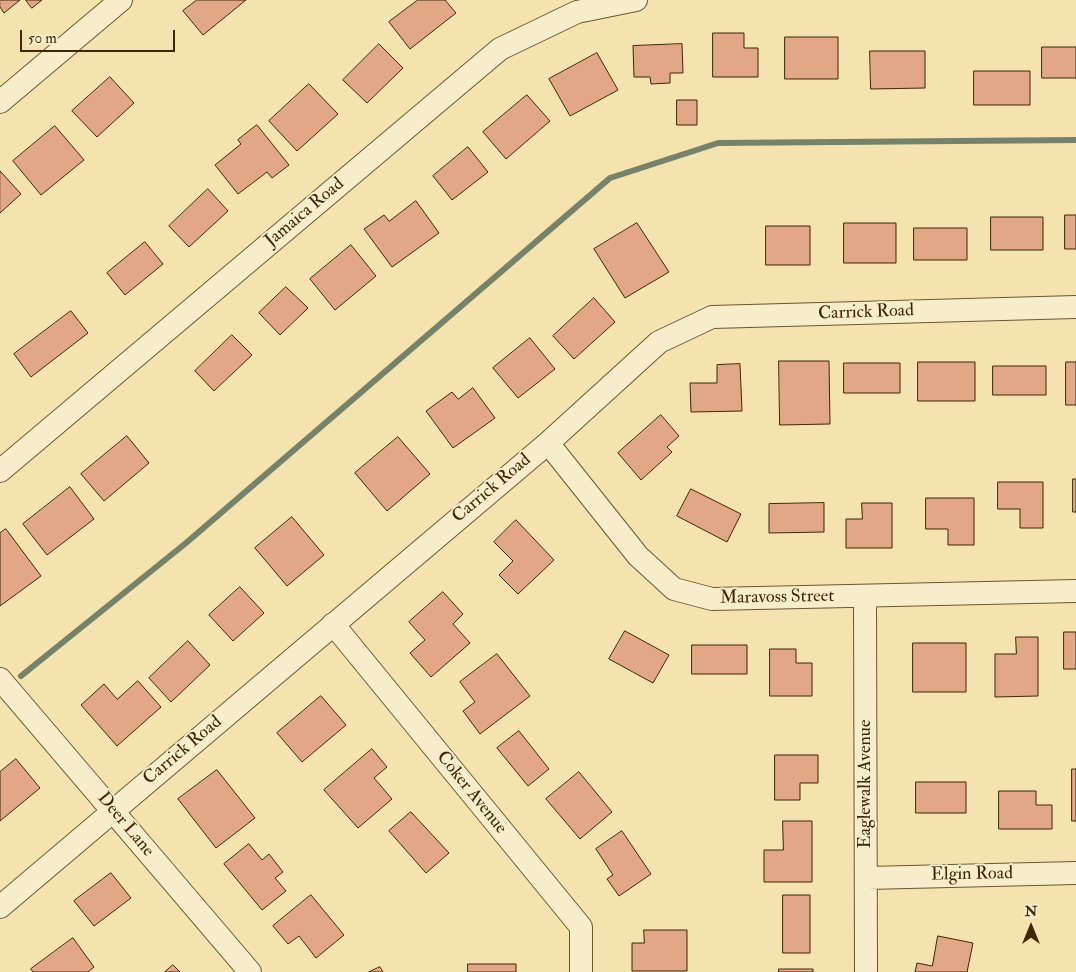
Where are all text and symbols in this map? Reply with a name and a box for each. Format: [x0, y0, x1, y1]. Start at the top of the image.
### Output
scale bar [22, 20, 178, 52]
text: 50 m [28, 29, 57, 48]
street label: Jamaica Road [261, 174, 349, 252]
street label: Carrick Road [818, 301, 914, 325]
street label: Carrick Road [448, 450, 536, 528]
street label: Maravoss Street [720, 586, 834, 610]
street label: Carrick Road [139, 712, 227, 790]
street label: Eaglewalk Avenue [855, 720, 877, 848]
street label: Coker Avenue [431, 747, 511, 839]
street label: Deer Lane [92, 788, 158, 862]
street label: Elgin Road [931, 863, 1013, 887]
north arrow [1006, 902, 1056, 952]
text: N [1025, 903, 1037, 920]

